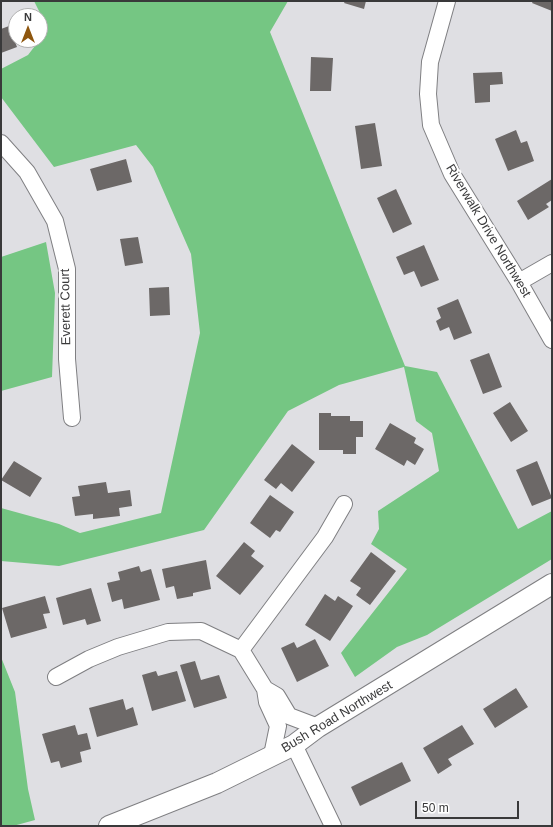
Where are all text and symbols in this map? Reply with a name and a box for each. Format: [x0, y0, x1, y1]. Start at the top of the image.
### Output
north arrow [8, 8, 48, 48]
text: N [24, 11, 32, 23]
street label: Riverwalk Drive Northwest [442, 162, 534, 300]
street label: Everett Court [58, 269, 74, 345]
street label: Bush Road Northwest [279, 678, 395, 756]
scale bar [417, 793, 521, 819]
text: 50 m [422, 801, 449, 815]

